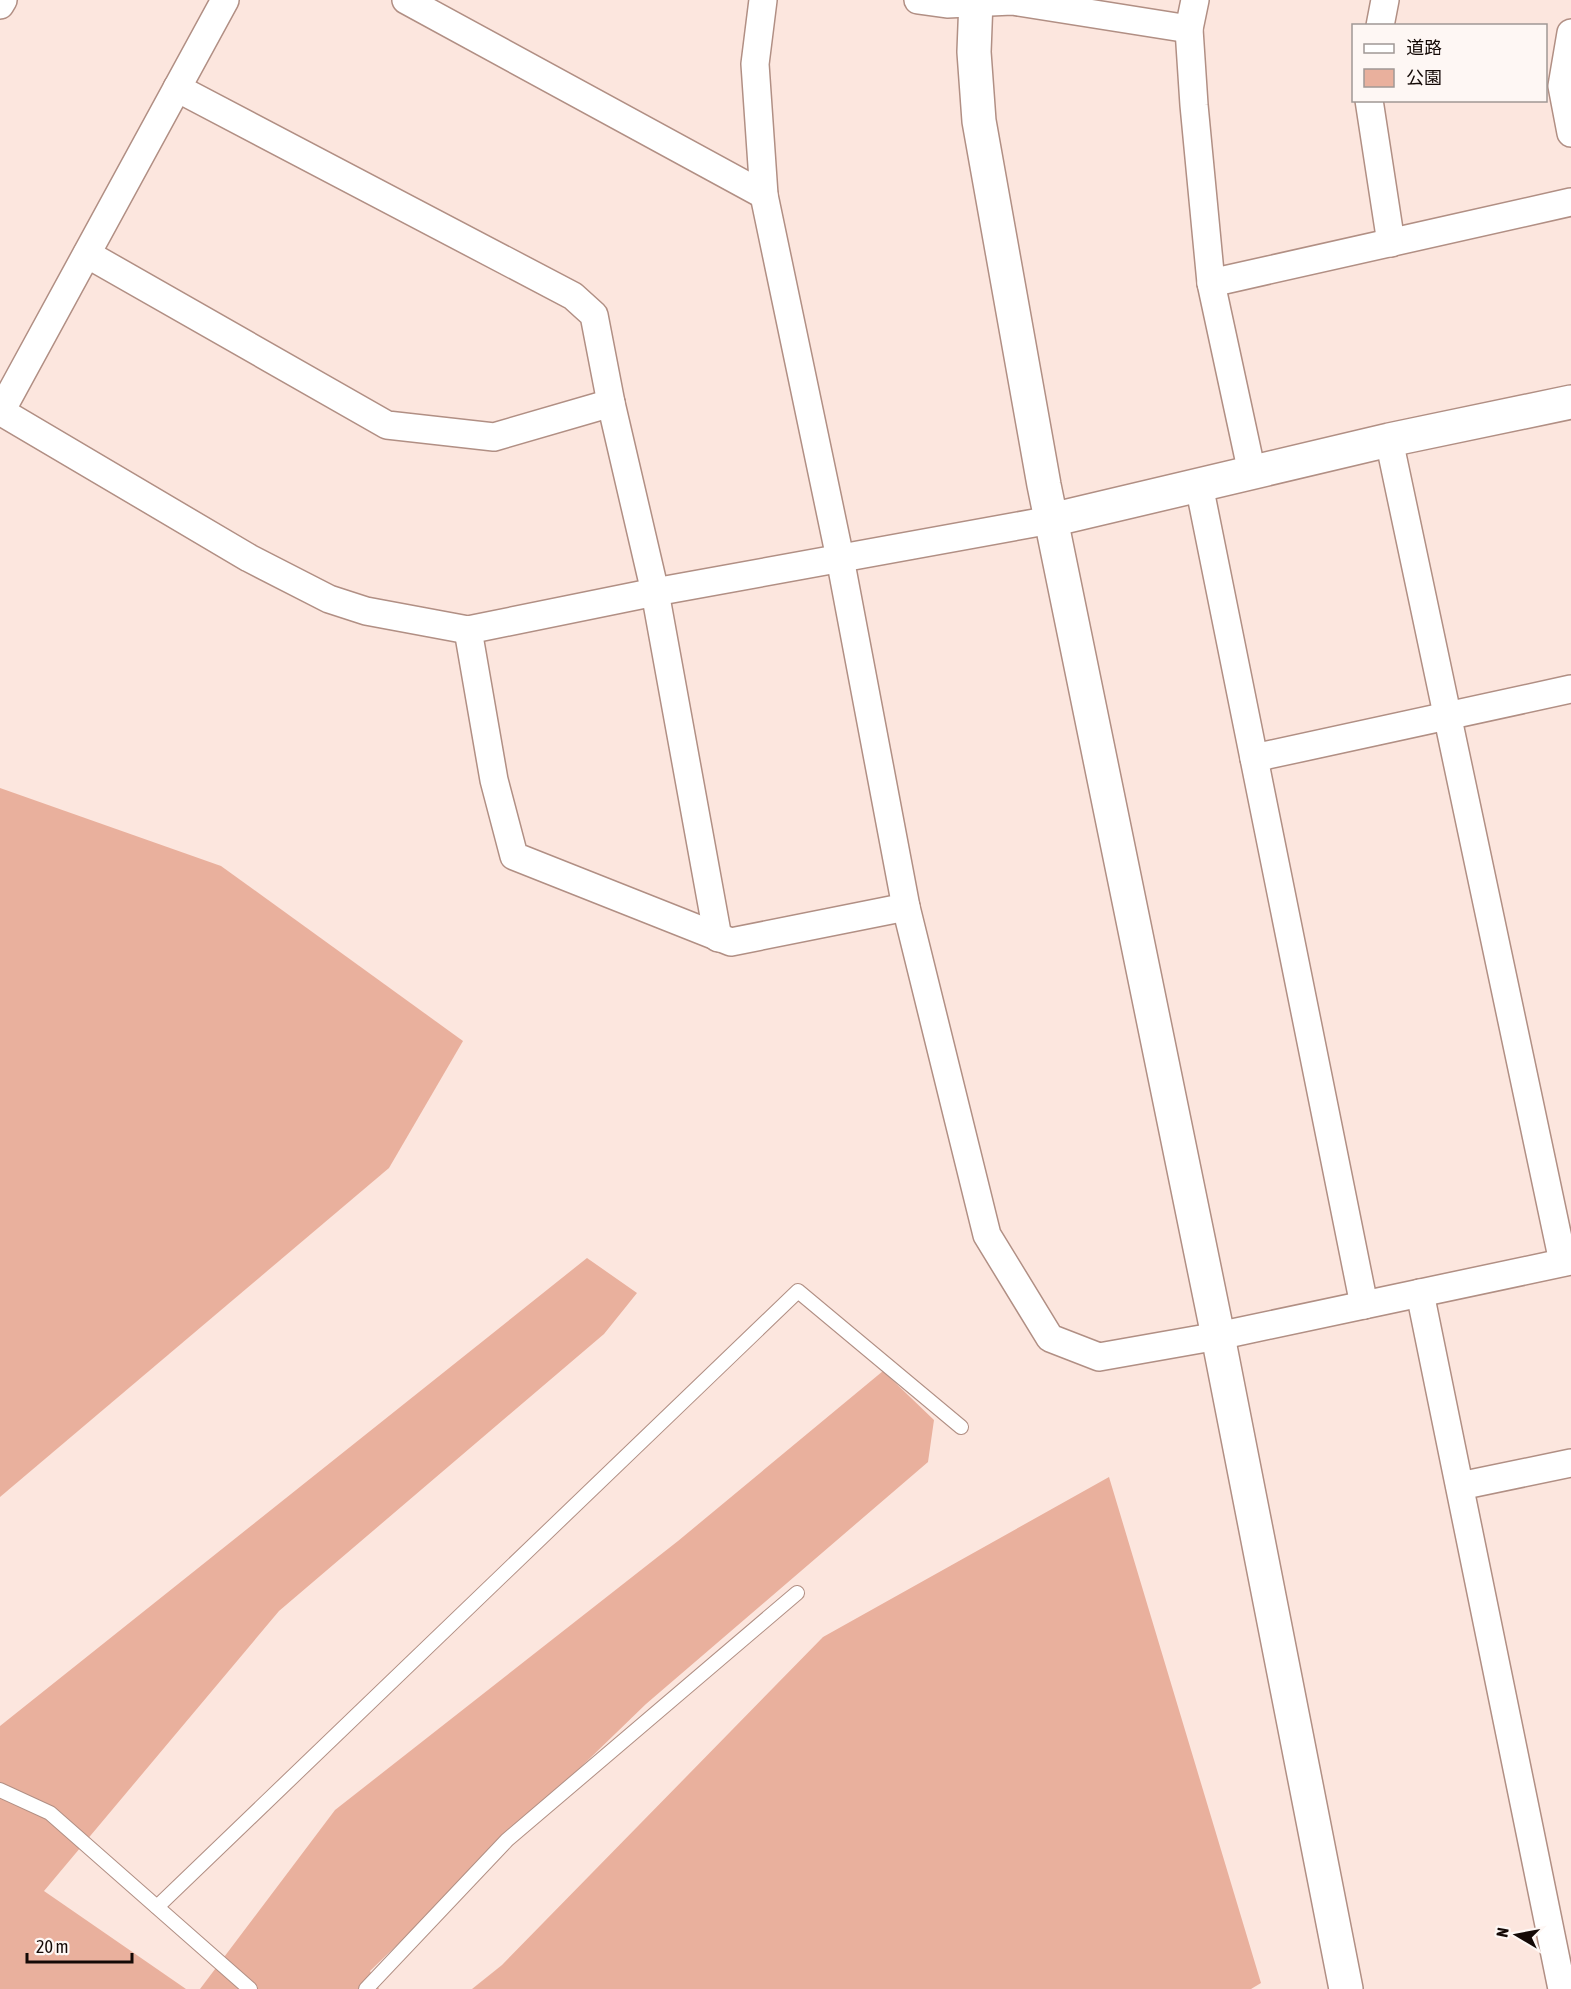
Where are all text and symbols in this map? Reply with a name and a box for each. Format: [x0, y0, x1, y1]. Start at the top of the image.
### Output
legend [1352, 24, 1547, 102]
text: 道路 [1406, 37, 1442, 58]
text: 公園 [1406, 67, 1442, 88]
north arrow [1487, 1905, 1547, 1965]
scale bar [27, 1926, 132, 1964]
text: N [1493, 1926, 1512, 1939]
text: 20 m [36, 1936, 68, 1957]

